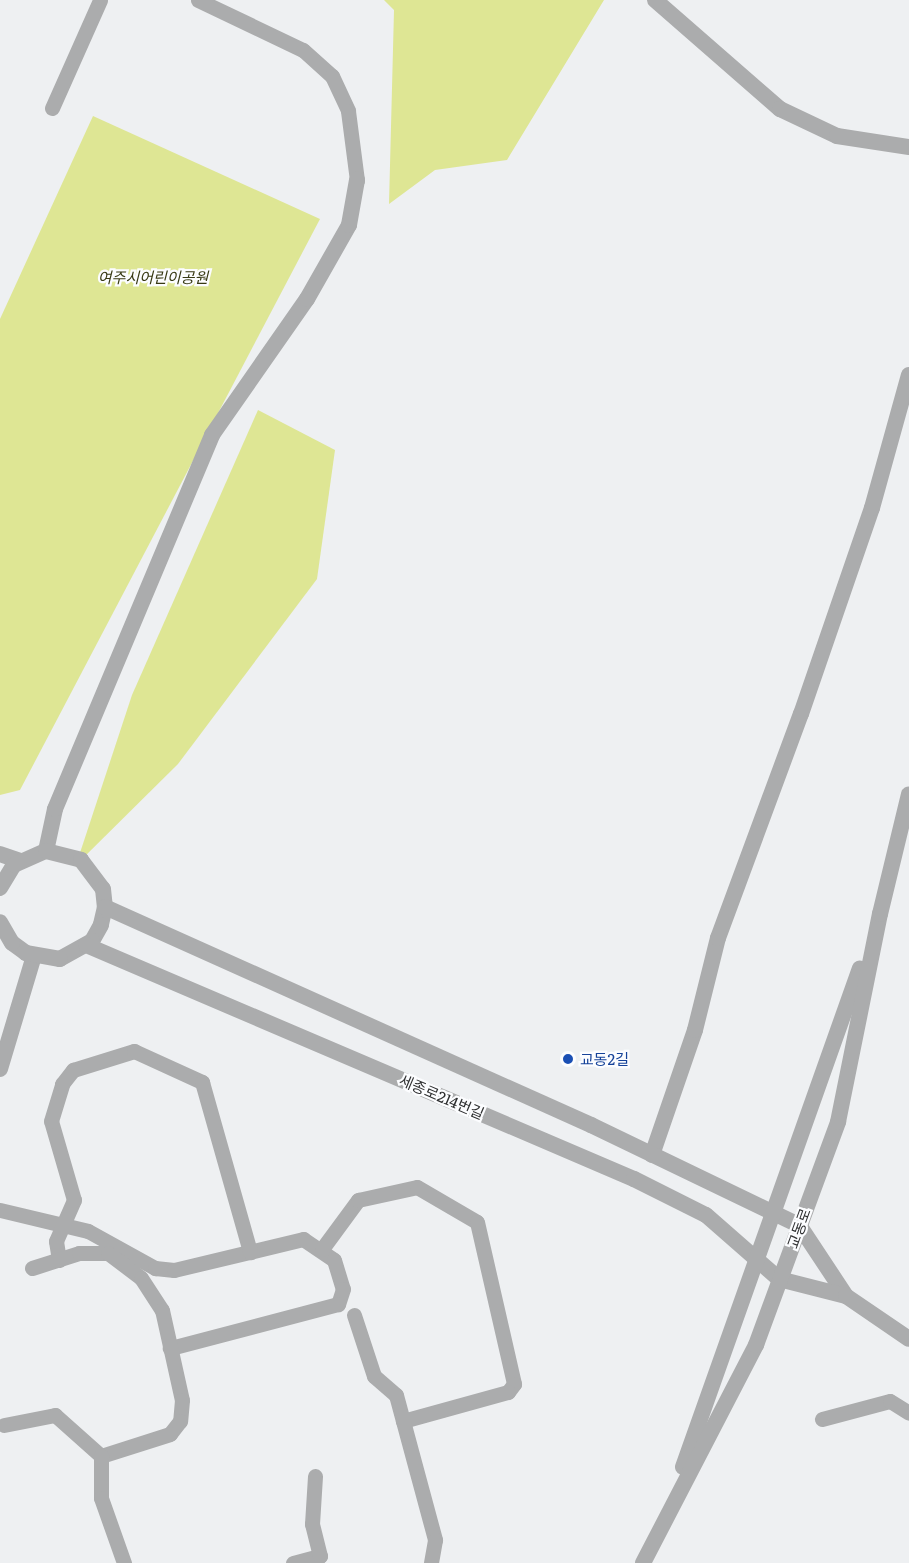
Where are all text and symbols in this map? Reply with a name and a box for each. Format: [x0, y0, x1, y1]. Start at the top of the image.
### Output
park label: 여주시어린이공원 [98, 268, 208, 286]
place label: 교동2길 [580, 1050, 629, 1068]
marker: 교동2길 [561, 1052, 575, 1066]
street label: 세종로214번길 [397, 1070, 487, 1122]
street label: 교동로 [782, 1205, 814, 1251]

